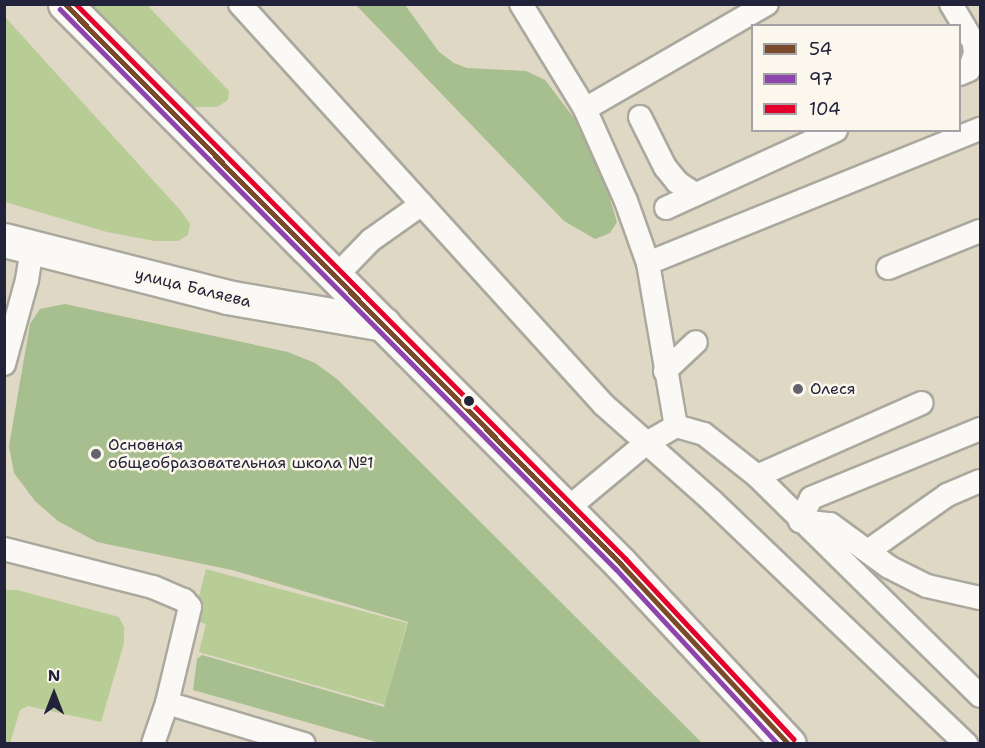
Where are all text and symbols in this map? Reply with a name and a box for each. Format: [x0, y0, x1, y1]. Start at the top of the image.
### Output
legend [751, 24, 961, 132]
text: 54 [809, 37, 832, 61]
text: 97 [809, 67, 833, 91]
text: 104 [809, 97, 841, 121]
street label: улица Баляева [133, 264, 253, 312]
place label: Олеся [810, 379, 856, 399]
marker: Олеся [791, 382, 805, 396]
unlabelled marker [463, 395, 475, 407]
place label: Основная общеобразовательная школа №1 [108, 435, 374, 473]
marker: Основная общеобразовательная школа №1 [89, 447, 103, 461]
north arrow [24, 664, 84, 724]
text: N [48, 665, 60, 686]

